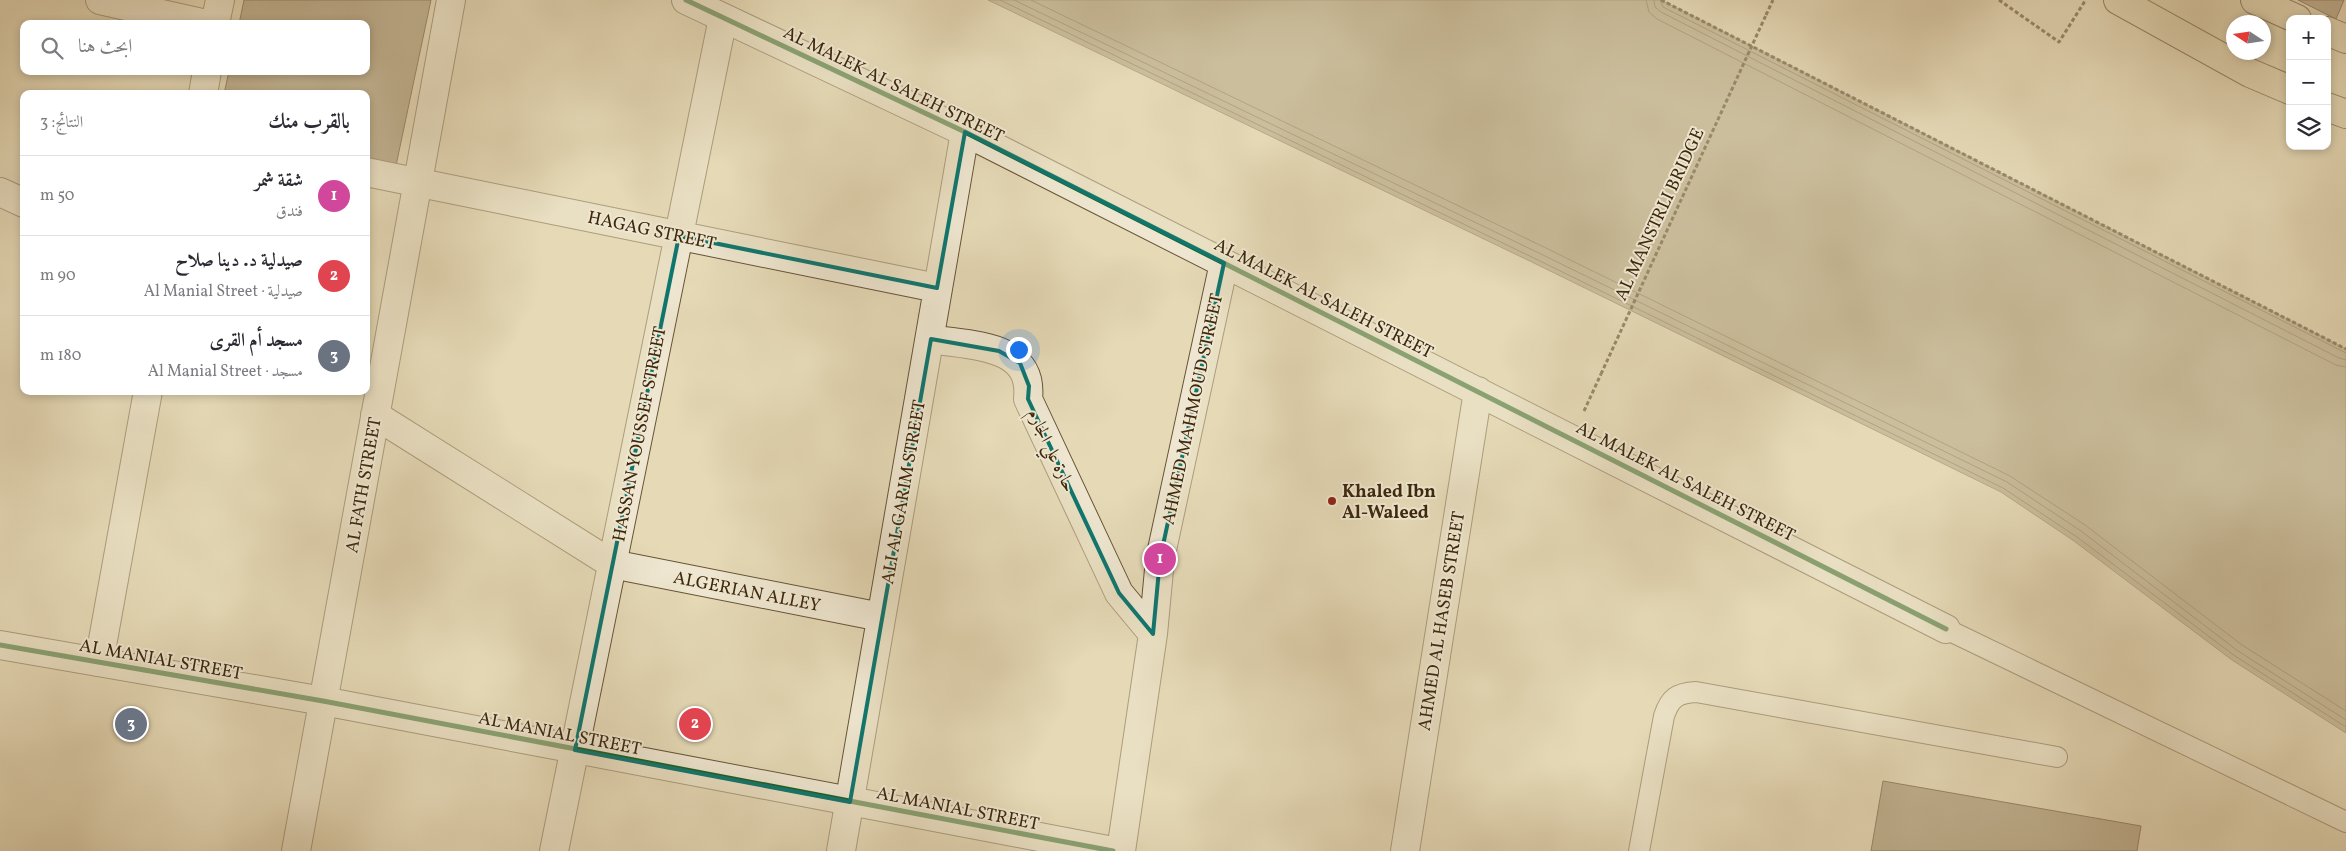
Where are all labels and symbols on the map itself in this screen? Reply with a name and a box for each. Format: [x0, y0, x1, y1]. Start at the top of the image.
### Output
north arrow [2226, 15, 2271, 60]
street label: AL MALEK AL SALEH STREET [779, 21, 1008, 150]
street label: AL MANSTRLI BRIDGE [1609, 124, 1711, 305]
street label: HAGAG STREET [585, 206, 719, 257]
street label: AL MALEK AL SALEH STREET [1209, 233, 1438, 366]
street label: AHMED MAHMOUD STREET [1157, 291, 1230, 527]
street label: HASSAN YOUSSEF STREET [607, 324, 674, 544]
your location [1006, 337, 1032, 363]
street label: ALI AL GARIM STREET [876, 398, 933, 586]
street label: حارة علي الجارم [1018, 405, 1081, 498]
street label: AL FATH STREET [340, 415, 389, 555]
street label: AL MALEK AL SALEH STREET [1571, 416, 1800, 549]
place label: Khaled Ibn Al-Waleed [1342, 480, 1436, 526]
marker: Khaled Ibn Al-Waleed [1326, 495, 1338, 507]
street label: AHMED AL HASEB STREET [1413, 509, 1472, 733]
pin: 1 [1144, 540, 1176, 578]
street label: ALGERIAN ALLEY [671, 566, 823, 619]
street label: AL MANIAL STREET [77, 634, 245, 687]
pin: 3 [115, 705, 147, 743]
pin: 2 [679, 705, 711, 743]
street label: AL MANIAL STREET [476, 706, 644, 763]
street label: AL MANIAL STREET [874, 781, 1042, 838]

